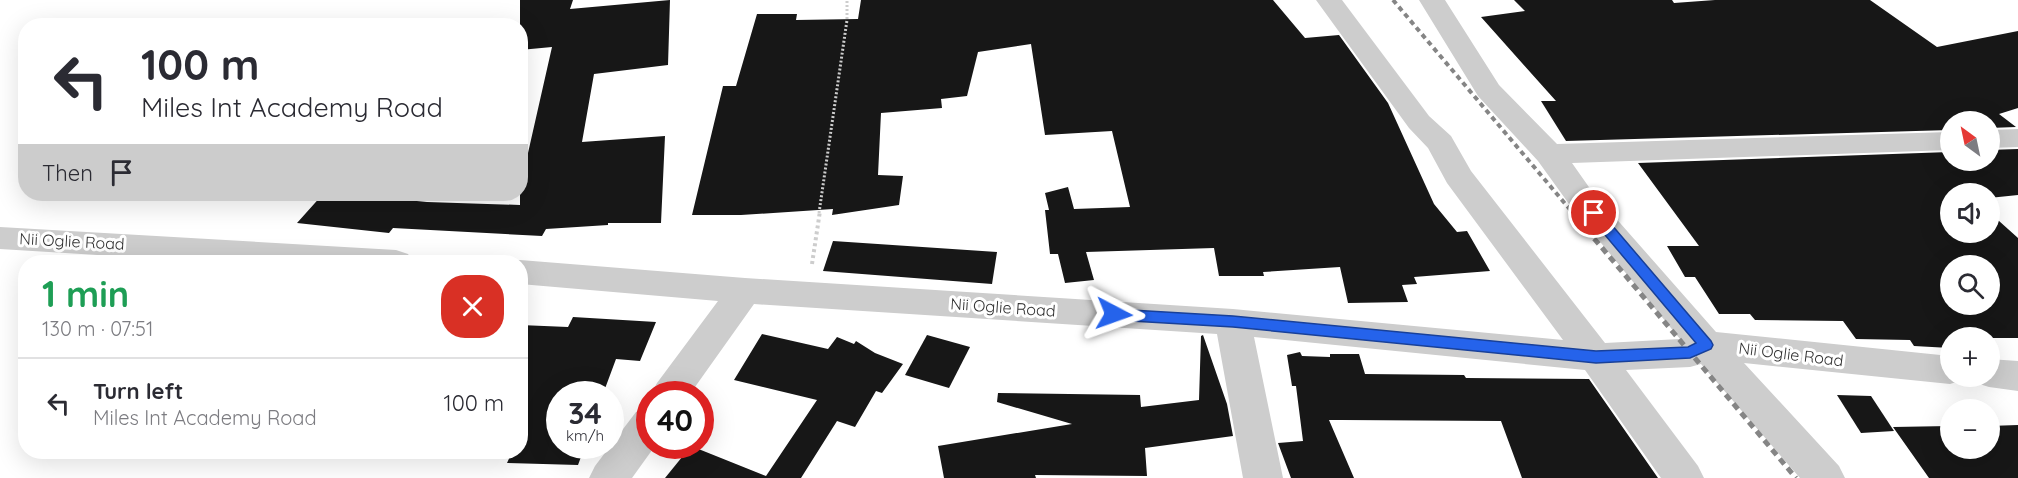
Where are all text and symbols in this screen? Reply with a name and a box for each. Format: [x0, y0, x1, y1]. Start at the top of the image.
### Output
text: 100 m [141, 38, 259, 91]
icon: left [42, 42, 120, 120]
text: Miles Int Academy Road [141, 90, 443, 124]
north arrow [1940, 111, 2000, 171]
map controls [1940, 111, 2000, 459]
icon: arrive [105, 156, 138, 189]
text: Then [42, 159, 93, 187]
button: sound [1940, 183, 2000, 243]
pin [1568, 187, 1619, 238]
icon: arrive [1577, 196, 1610, 229]
street label: Nii Oglie Road [19, 228, 125, 254]
button: search [1940, 255, 2000, 315]
text: 1 min [42, 271, 129, 316]
button: close [441, 275, 504, 338]
position arrow [1082, 282, 1146, 346]
street label: Nii Oglie Road [950, 293, 1056, 321]
text: 130 m · 07:51 [42, 316, 153, 341]
button: + [1940, 327, 2000, 387]
street label: Nii Oglie Road [1738, 338, 1844, 370]
text: Turn left [93, 377, 183, 405]
speed limit sign: 40 [636, 381, 714, 459]
icon: left [42, 387, 75, 420]
text: 100 m [444, 389, 504, 417]
text: 34 [568, 394, 602, 432]
button: − [1940, 399, 2000, 459]
text: Miles Int Academy Road [93, 405, 317, 430]
text: km/h [566, 426, 604, 445]

